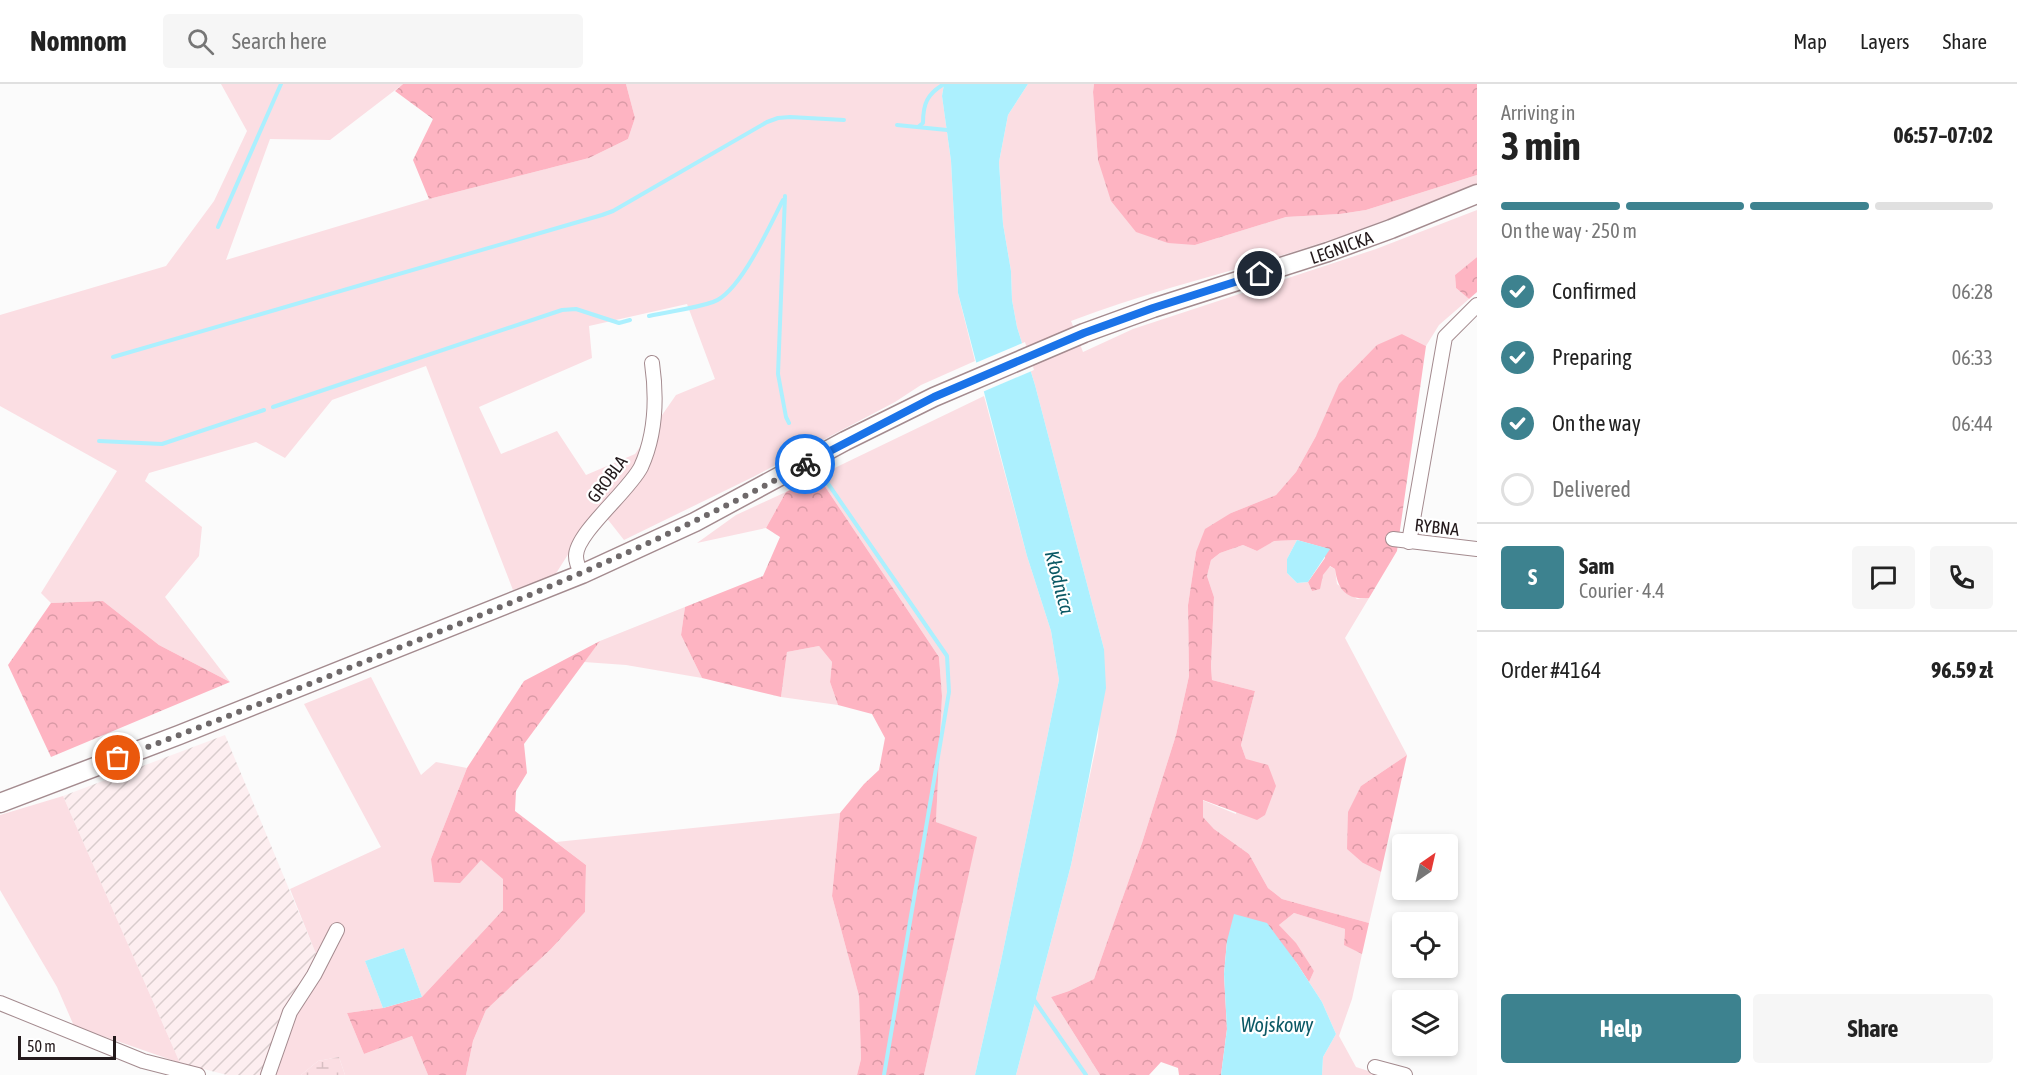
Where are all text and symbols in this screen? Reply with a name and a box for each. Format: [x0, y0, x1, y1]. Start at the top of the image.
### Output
search box [163, 14, 583, 68]
text: Nomnom [30, 25, 127, 57]
icon: search [184, 25, 217, 58]
text: Search here [232, 28, 327, 54]
text: Map [1793, 29, 1827, 53]
text: Layers [1860, 29, 1910, 53]
text: Share [1943, 29, 1987, 53]
text: Arriving in [1501, 101, 1575, 124]
text: 06:57–07:02 [1893, 122, 1993, 148]
text: 3 min [1501, 124, 1581, 168]
text: On the way · 250 m [1501, 219, 1637, 242]
street label: LEGNICKA [1307, 226, 1376, 268]
pin [1234, 248, 1285, 299]
icon: home [1243, 257, 1276, 290]
icon: check [1501, 275, 1534, 308]
text: Confirmed [1552, 278, 1637, 304]
text: 06:28 [1952, 280, 1993, 303]
icon: check [1501, 341, 1534, 374]
text: Preparing [1552, 344, 1632, 370]
text: 06:33 [1952, 346, 1993, 369]
icon: check [1501, 407, 1534, 440]
text: On the way [1552, 410, 1641, 436]
text: 06:44 [1952, 412, 1993, 435]
courier [775, 434, 835, 494]
icon: bike [789, 448, 822, 481]
street label: GROBLA [583, 451, 631, 507]
text: Delivered [1552, 476, 1631, 502]
street label: RYBNA [1414, 514, 1461, 540]
button: chat [1852, 546, 1915, 609]
button: phone [1930, 546, 1993, 609]
water label: Kłodnica [1041, 548, 1079, 616]
text: Sam [1579, 553, 1614, 579]
text: S [1528, 564, 1537, 590]
text: Courier · 4.4 [1579, 579, 1665, 602]
text: Order #4164 [1501, 657, 1601, 683]
text: 96.59 zł [1931, 657, 1993, 683]
pin [92, 732, 143, 783]
icon: bag [101, 741, 134, 774]
north arrow [1392, 834, 1458, 900]
map controls [1392, 834, 1458, 1056]
button: locate [1392, 912, 1458, 978]
button: layers [1392, 990, 1458, 1056]
button: Help [1501, 994, 1741, 1063]
button: Share [1753, 994, 1993, 1063]
water label: Wojskowy [1241, 1013, 1314, 1036]
scale bar [18, 1033, 116, 1060]
text: 50 m [27, 1037, 56, 1055]

